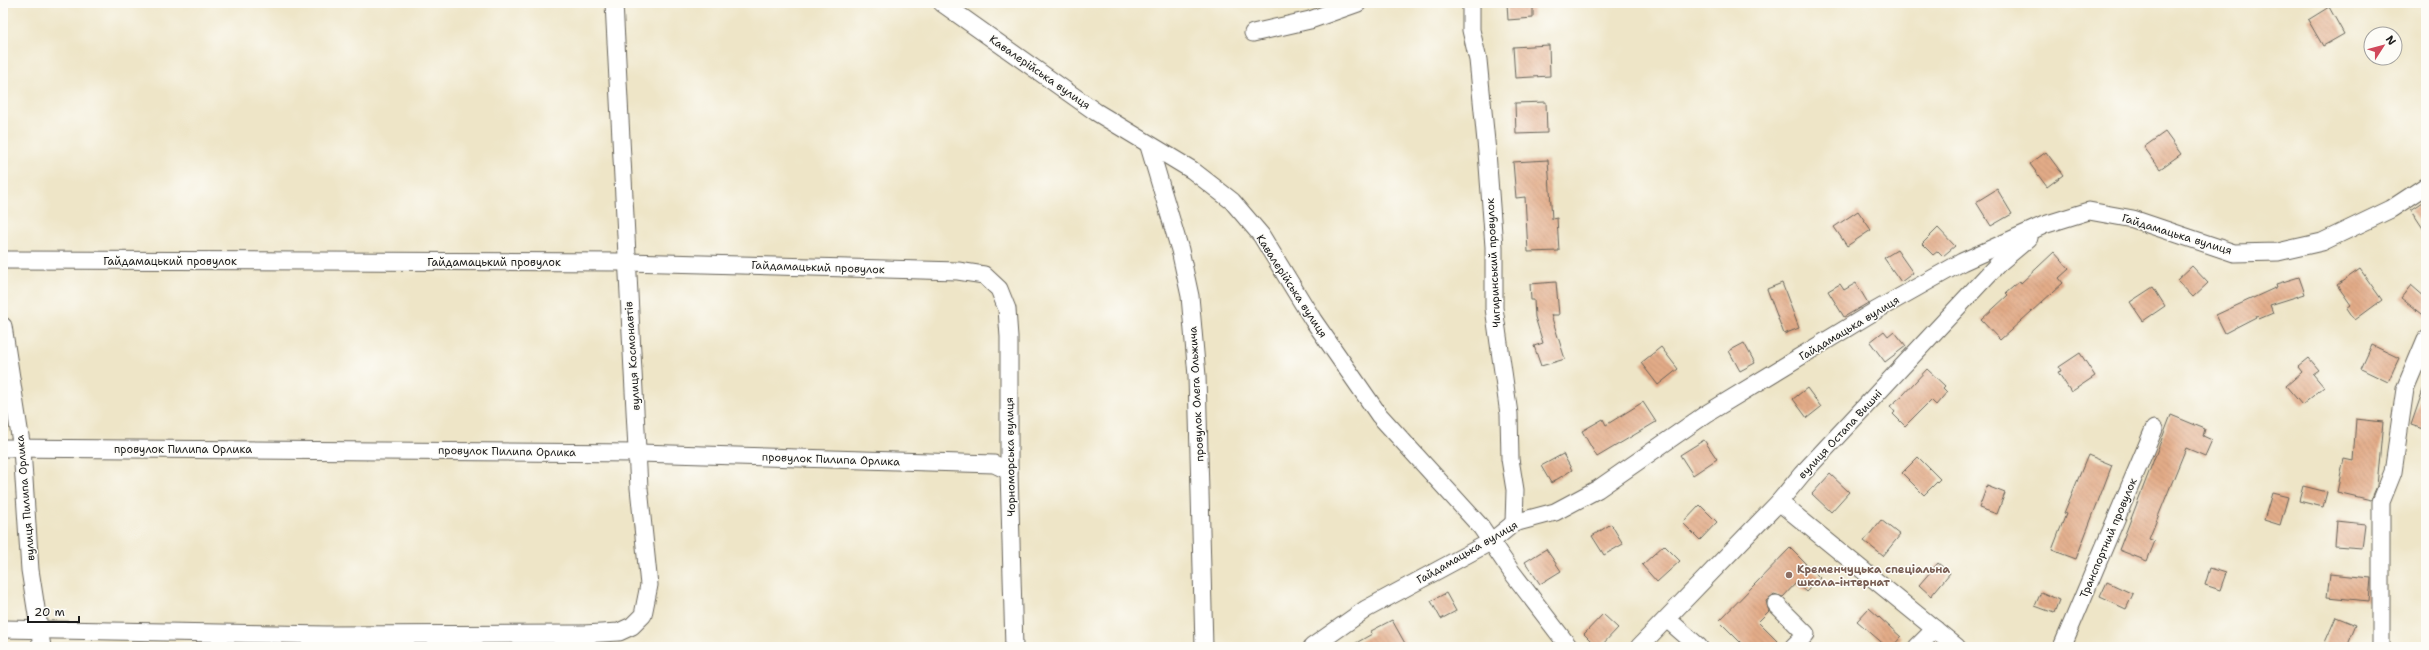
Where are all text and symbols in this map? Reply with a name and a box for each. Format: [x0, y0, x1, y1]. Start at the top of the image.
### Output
north arrow [2363, 26, 2403, 66]
street label: Кавалерійська вулиця [986, 32, 1093, 113]
text: N [2382, 32, 2399, 49]
street label: Чигиринський провулок [1483, 198, 1504, 328]
street label: Гайдамацька вулиця [2120, 211, 2234, 258]
street label: Кавалерійська вулиця [1253, 232, 1331, 341]
street label: Гайдамацький провулок [103, 254, 237, 269]
street label: Гайдамацький провулок [427, 255, 561, 270]
street label: Гайдамацький провулок [751, 258, 885, 277]
street label: Гайдамацька вулиця [1796, 293, 1902, 364]
street label: вулиця Космонавтів [621, 301, 644, 411]
street label: провулок Олега Ольжича [1185, 326, 1208, 462]
street label: вулиця Остапа Вишні [1795, 387, 1886, 482]
street label: Чорноморська вулиця [1002, 397, 1019, 517]
street label: вулиця Пилипа Орлика [13, 434, 38, 562]
street label: провулок Пилипа Орлика [114, 442, 252, 457]
street label: провулок Пилипа Орлика [438, 443, 576, 460]
street label: провулок Пилипа Орлика [762, 450, 900, 469]
street label: Транспортний провулок [2076, 476, 2141, 601]
street label: Гайдамацька вулиця [1414, 517, 1521, 588]
place label: Кременчуцька спеціальна школа-інтернат [1797, 562, 1950, 590]
marker: Кременчуцька спеціальна школа-інтернат [1784, 570, 1794, 580]
scale bar [28, 598, 79, 624]
text: 20 m [34, 604, 65, 620]

